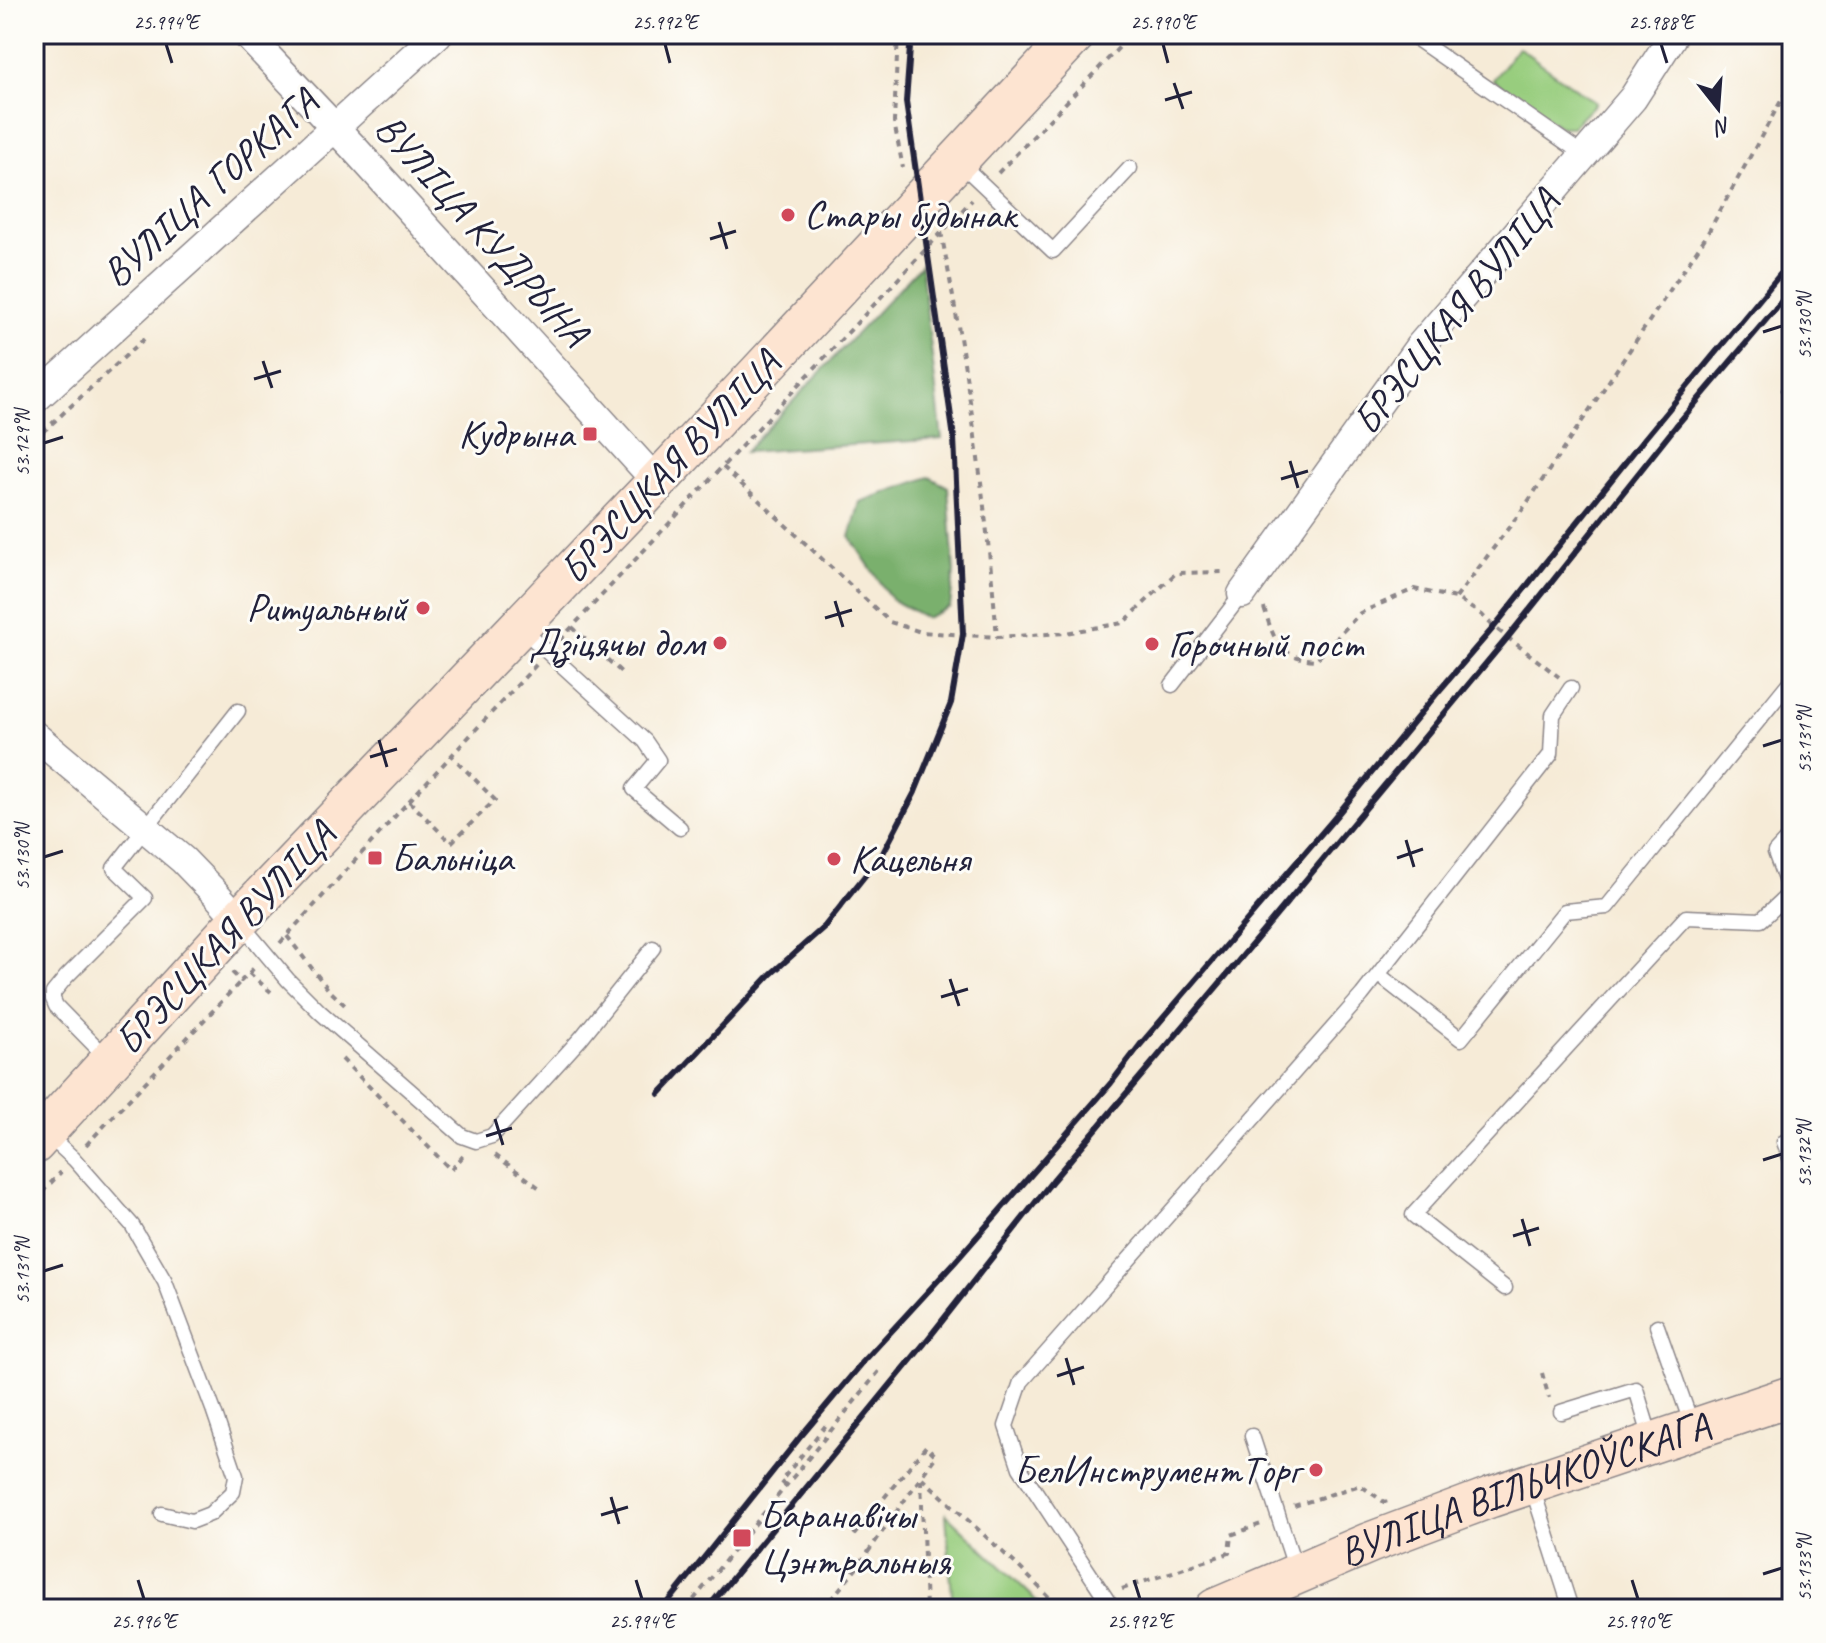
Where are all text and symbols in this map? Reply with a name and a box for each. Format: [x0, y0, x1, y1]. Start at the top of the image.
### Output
text: 25.994°E [133, 10, 201, 35]
text: 25.992°E [632, 10, 700, 35]
text: 25.990°E [1130, 10, 1198, 35]
text: 25.988°E [1628, 10, 1696, 35]
north arrow [1678, 68, 1758, 148]
street label: ВУЛІЦА ГОРКАГА [92, 77, 330, 298]
street label: ВУЛІЦА КУДРЫНА [365, 104, 601, 358]
text: N [1710, 111, 1734, 143]
street label: БРЭСЦКАЯ ВУЛІЦА [1342, 178, 1571, 445]
place label: Стары будынак [804, 190, 1019, 240]
marker: Стары будынак [779, 206, 797, 224]
text: 53.130°N [1792, 290, 1817, 359]
street label: БРЭСЦКАЯ ВУЛІЦА [549, 338, 792, 594]
text: 53.129°N [10, 407, 35, 476]
place label: Кудрына [459, 409, 577, 459]
marker: Кудрына [581, 425, 599, 443]
place label: Ритуальный [246, 583, 409, 633]
marker: Ритуальный [414, 599, 432, 617]
place label: Дзіцячы дом [529, 618, 707, 668]
place label: Горочный пост [1168, 619, 1365, 669]
marker: Дзіцячы дом [711, 634, 729, 652]
marker: Горочный пост [1143, 635, 1161, 653]
text: 53.131°N [1792, 704, 1817, 773]
street label: БРЭСЦКАЯ ВУЛІЦА [104, 809, 347, 1065]
text: 53.130°N [10, 821, 35, 890]
place label: Бальніца [391, 833, 516, 883]
place label: Кацельня [850, 834, 973, 884]
marker: Бальніца [366, 849, 384, 867]
marker: Кацельня [825, 850, 843, 868]
text: 53.132°N [1792, 1118, 1817, 1187]
text: 53.131°N [10, 1235, 35, 1304]
street label: ВУЛІЦА ВІЛЬЧКОЎСКАГА [1331, 1400, 1717, 1578]
place label: БелИнструментТорг [1014, 1445, 1305, 1495]
marker: БелИнструментТорг [1307, 1461, 1325, 1479]
place label: Баранавічы Цэнтральныя [760, 1490, 952, 1586]
marker: Баранавічы Цэнтральныя [731, 1527, 753, 1549]
text: 53.133°N [1792, 1532, 1817, 1601]
text: 25.996°E [111, 1609, 179, 1634]
text: 25.994°E [609, 1609, 677, 1634]
text: 25.992°E [1107, 1609, 1175, 1634]
text: 25.990°E [1605, 1609, 1673, 1634]

